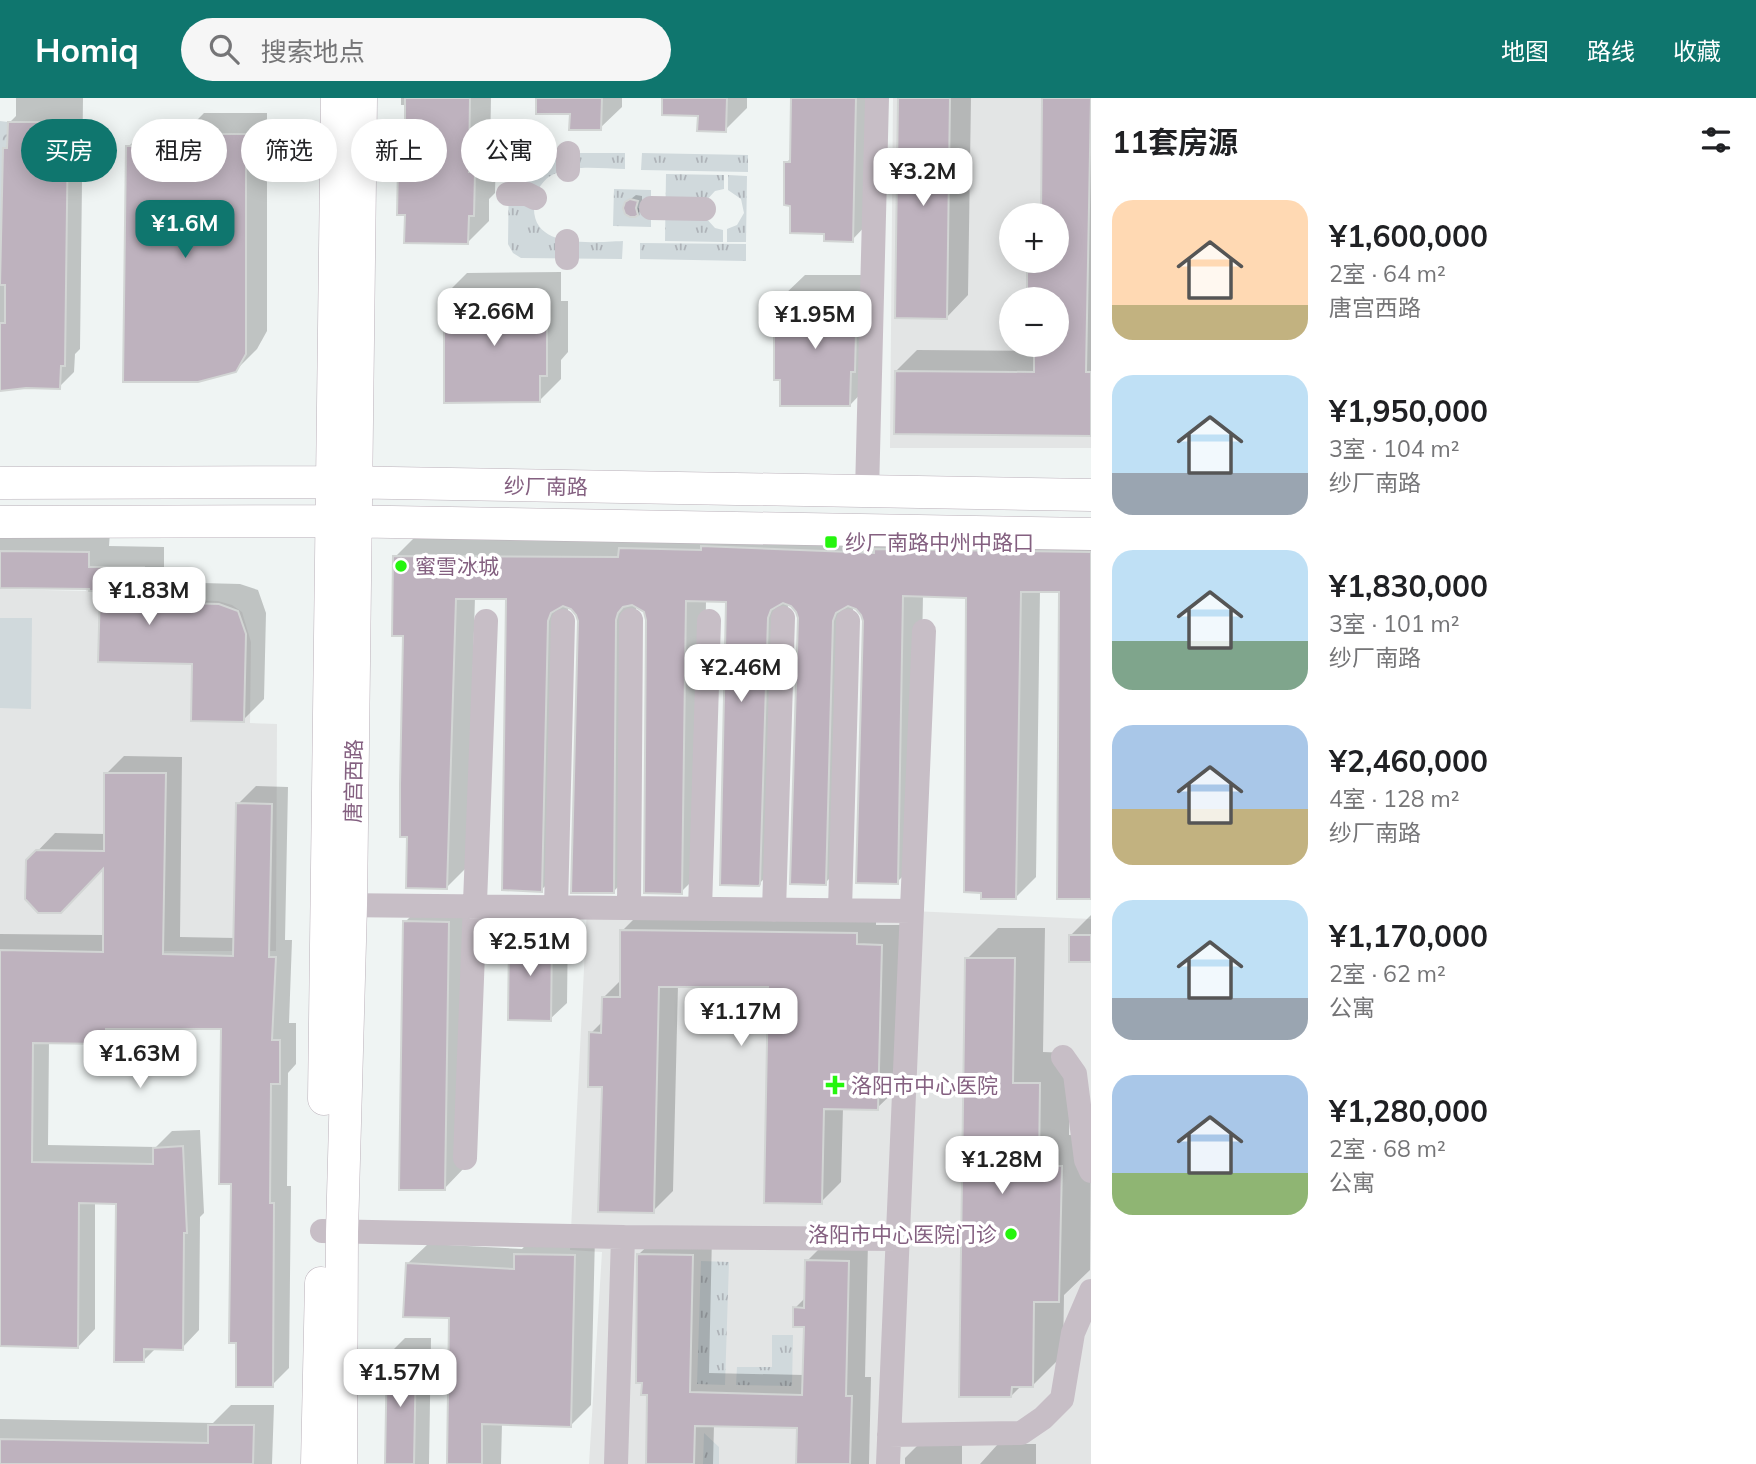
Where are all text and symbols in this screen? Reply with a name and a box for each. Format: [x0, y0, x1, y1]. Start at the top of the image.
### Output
search box [181, 18, 671, 81]
text: Homiq [35, 29, 139, 70]
icon: search [205, 30, 243, 68]
text: 搜索地点 [261, 35, 365, 68]
text: 地图 [1501, 36, 1549, 66]
text: 路线 [1587, 36, 1635, 66]
text: 收藏 [1673, 36, 1721, 66]
chip: 买房 [21, 119, 117, 182]
chip: 租房 [131, 119, 227, 182]
chip: 筛选 [241, 119, 337, 182]
chip: 新上 [351, 119, 447, 182]
chip: 公寓 [461, 119, 557, 182]
icon: filters [1697, 121, 1735, 159]
text: 11套房源 [1112, 123, 1238, 161]
pin: ¥3.2M [874, 148, 972, 208]
text: ¥3.2M [889, 156, 957, 185]
pin: ¥1.6M [136, 200, 234, 260]
map controls [999, 203, 1069, 357]
button: + [999, 203, 1069, 273]
text: ¥1.6M [151, 208, 219, 237]
text: ¥1,600,000 [1329, 217, 1488, 255]
icon: home [1168, 228, 1252, 312]
text: 2室 · 64 m² [1329, 259, 1446, 288]
button: − [999, 287, 1069, 357]
pin: ¥2.66M [437, 288, 551, 348]
pin: ¥1.95M [758, 292, 872, 351]
text: 唐宫西路 [1329, 293, 1421, 322]
text: ¥2.66M [454, 296, 534, 325]
text: ¥1.95M [775, 299, 855, 328]
text: ¥1,950,000 [1329, 392, 1488, 430]
icon: home [1168, 403, 1252, 487]
text: 3室 · 104 m² [1329, 434, 1459, 463]
text: 纱厂南路 [1329, 468, 1421, 497]
street label: 纱厂南路 [504, 472, 588, 500]
place label: 纱厂南路中州中路口 [845, 529, 1034, 555]
marker: 纱厂南路中州中路口 [823, 534, 839, 550]
place label: 蜜雪冰城 [415, 553, 499, 579]
marker: 蜜雪冰城 [393, 558, 409, 574]
text: ¥1,830,000 [1329, 567, 1488, 605]
pin: ¥1.83M [92, 568, 206, 627]
text: ¥1.83M [109, 575, 189, 604]
icon: home [1168, 578, 1252, 662]
text: 3室 · 101 m² [1329, 609, 1459, 638]
text: 纱厂南路 [1329, 643, 1421, 672]
pin: ¥2.46M [684, 644, 798, 704]
text: ¥2.46M [701, 652, 781, 681]
street label: 唐宫西路 [339, 739, 367, 823]
text: ¥2,460,000 [1329, 742, 1488, 780]
icon: home [1168, 753, 1252, 837]
text: 4室 · 128 m² [1329, 784, 1459, 813]
text: 纱厂南路 [1329, 818, 1421, 847]
text: ¥1,170,000 [1329, 917, 1488, 955]
pin: ¥2.51M [473, 918, 587, 978]
text: ¥2.51M [490, 926, 570, 955]
icon: home [1168, 928, 1252, 1012]
text: 2室 · 62 m² [1329, 959, 1446, 988]
pin: ¥1.17M [684, 988, 798, 1048]
text: 公寓 [1329, 993, 1375, 1022]
text: ¥1.17M [701, 996, 781, 1025]
pin: ¥1.63M [83, 1030, 197, 1090]
text: ¥1.63M [100, 1038, 180, 1067]
place label: 洛阳市中心医院 [851, 1072, 998, 1098]
marker: 洛阳市中心医院 [825, 1075, 845, 1095]
text: ¥1,280,000 [1329, 1092, 1488, 1130]
icon: home [1168, 1103, 1252, 1187]
text: 2室 · 68 m² [1329, 1134, 1446, 1163]
pin: ¥1.28M [945, 1136, 1059, 1196]
text: ¥1.28M [962, 1144, 1042, 1173]
text: 公寓 [1329, 1168, 1375, 1197]
place label: 洛阳市中心医院门诊 [808, 1221, 997, 1247]
marker: 洛阳市中心医院门诊 [1003, 1226, 1019, 1242]
pin: ¥1.57M [343, 1350, 457, 1409]
text: ¥1.57M [360, 1357, 440, 1386]

